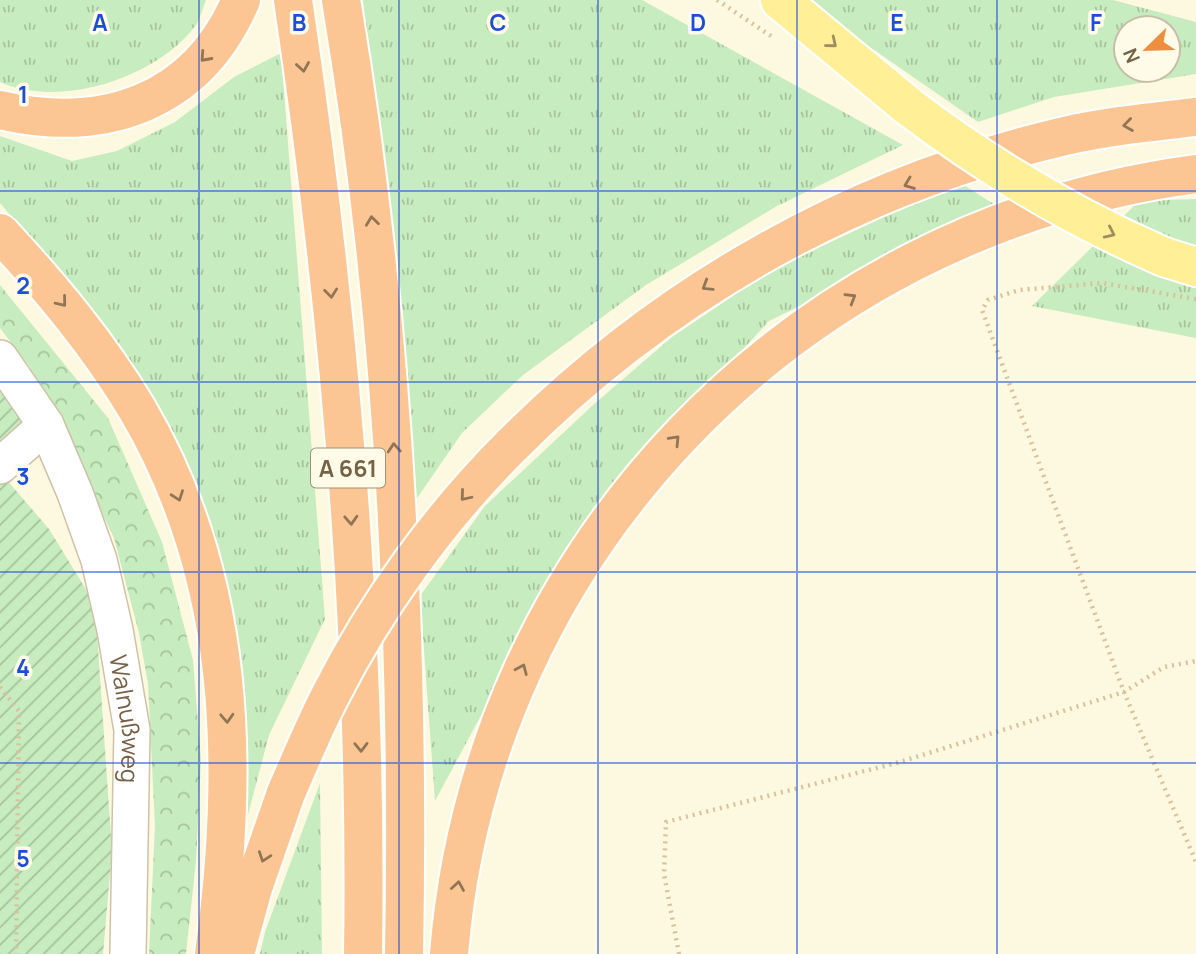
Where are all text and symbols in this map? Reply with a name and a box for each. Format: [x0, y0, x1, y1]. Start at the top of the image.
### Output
text: A [92, 6, 108, 38]
text: B [292, 6, 306, 38]
text: C [490, 6, 507, 38]
text: D [690, 6, 706, 38]
text: E [890, 6, 904, 38]
text: F [1090, 6, 1102, 38]
north arrow [1112, 14, 1182, 84]
one-way arrow [825, 35, 837, 48]
text: N [1117, 44, 1146, 67]
one-way arrow [201, 49, 213, 62]
one-way arrow [295, 62, 310, 73]
text: 1 [18, 78, 28, 110]
one-way arrow [1122, 117, 1134, 132]
one-way arrow [904, 176, 916, 190]
one-way arrow [365, 216, 380, 227]
one-way arrow [1103, 225, 1115, 239]
text: 2 [16, 269, 30, 301]
one-way arrow [701, 278, 714, 291]
one-way arrow [323, 288, 338, 299]
one-way arrow [844, 293, 857, 306]
one-way arrow [54, 294, 67, 306]
one-way arrow [667, 435, 680, 448]
one-way arrow [386, 442, 401, 453]
road number: A 661 [311, 448, 385, 488]
text: 3 [16, 460, 30, 492]
one-way arrow [461, 488, 473, 501]
one-way arrow [170, 490, 184, 502]
one-way arrow [343, 515, 358, 526]
text: 4 [16, 651, 30, 683]
street label: Walnußweg [103, 652, 149, 783]
one-way arrow [514, 664, 528, 676]
one-way arrow [220, 712, 235, 723]
one-way arrow [353, 742, 369, 753]
text: 5 [16, 842, 30, 874]
one-way arrow [258, 851, 272, 863]
one-way arrow [450, 880, 465, 892]

